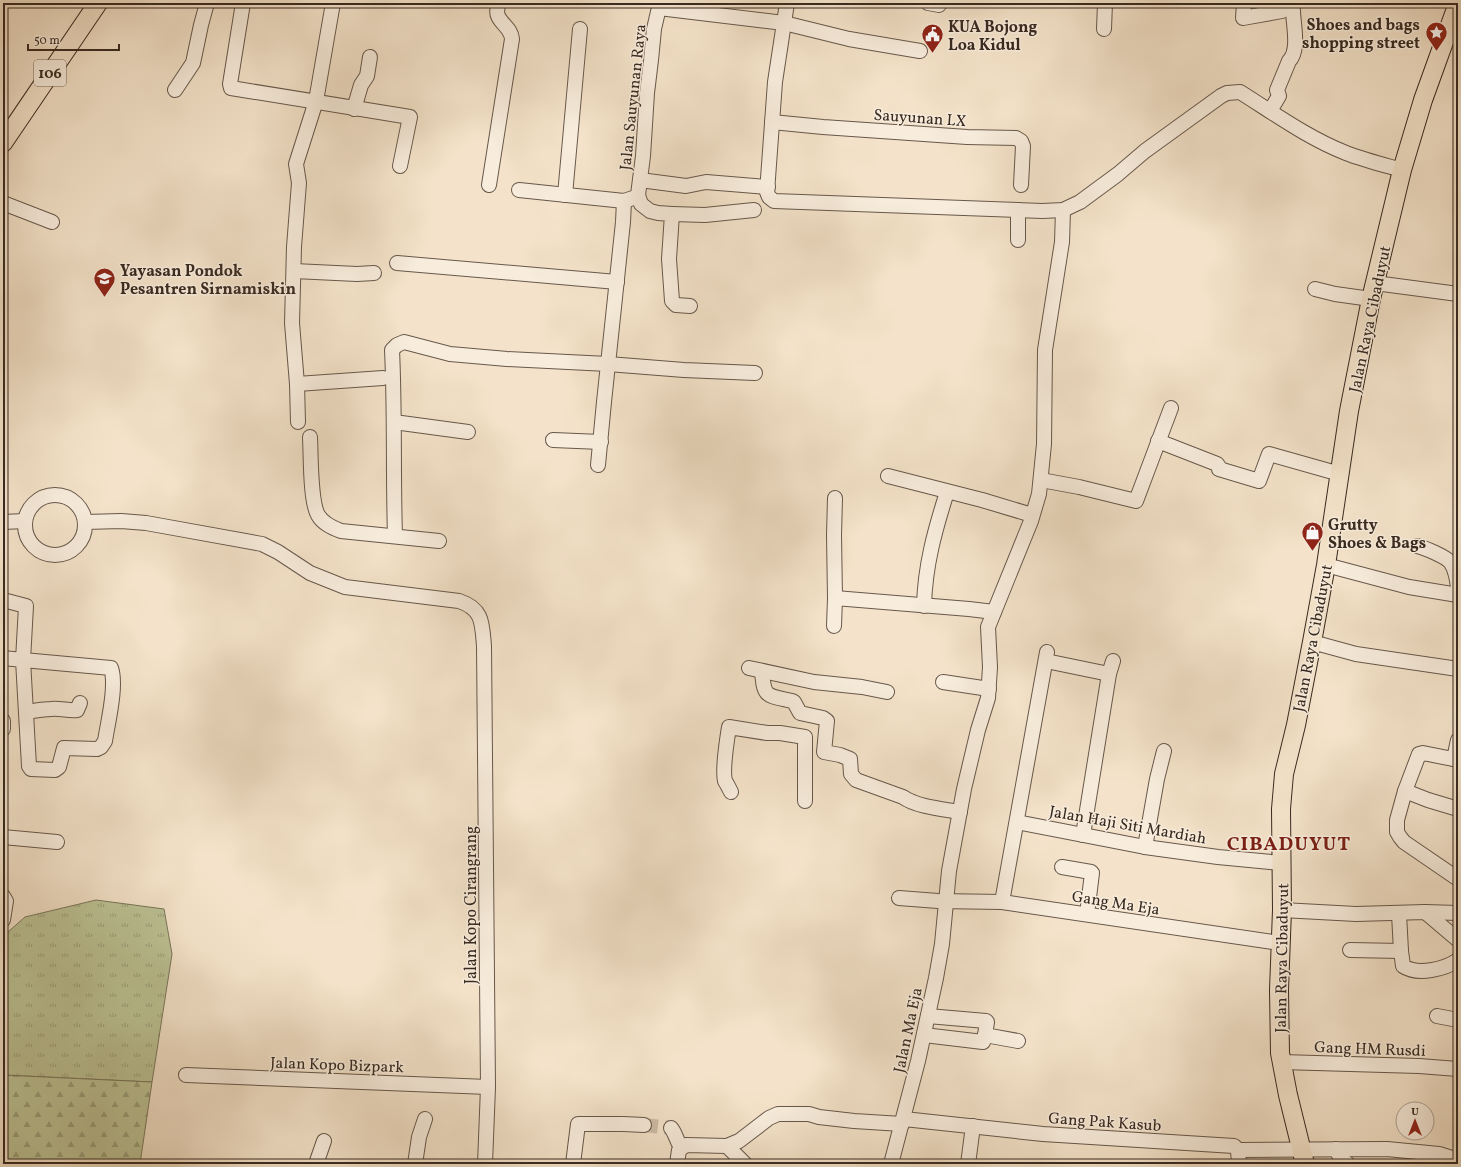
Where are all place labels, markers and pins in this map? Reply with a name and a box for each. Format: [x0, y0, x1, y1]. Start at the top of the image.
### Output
place label: Shoes and bags shopping street [1302, 15, 1420, 55]
place label: KUA Bojong Loa Kidul [948, 17, 1037, 57]
place icon: Shoes and bags shopping street [1423, 20, 1449, 53]
public building icon: KUA Bojong Loa Kidul [919, 22, 945, 55]
place label: Yayasan Pondok Pesantren Sirnamiskin [120, 261, 296, 301]
school or university icon: Yayasan Pondok Pesantren Sirnamiskin [92, 266, 118, 299]
place label: Grutty Shoes & Bags [1328, 515, 1426, 555]
shop icon: Grutty Shoes & Bags [1300, 520, 1326, 553]

